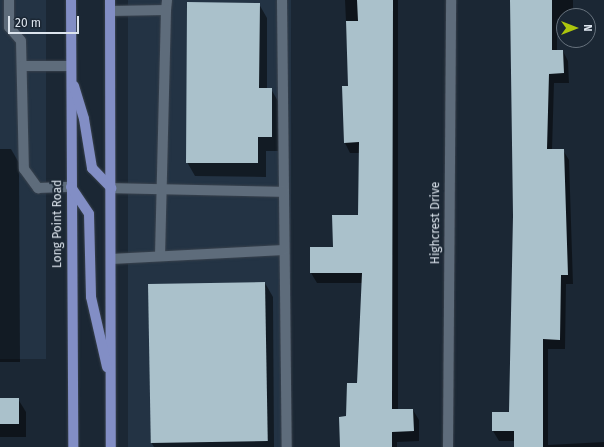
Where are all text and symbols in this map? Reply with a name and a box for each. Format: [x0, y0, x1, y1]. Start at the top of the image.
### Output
scale bar [10, 8, 81, 34]
north arrow [556, 8, 596, 48]
text: 20 m [15, 16, 41, 30]
text: N [581, 24, 594, 32]
street label: Long Point Road [51, 180, 65, 268]
street label: Highcrest Drive [429, 182, 443, 264]

